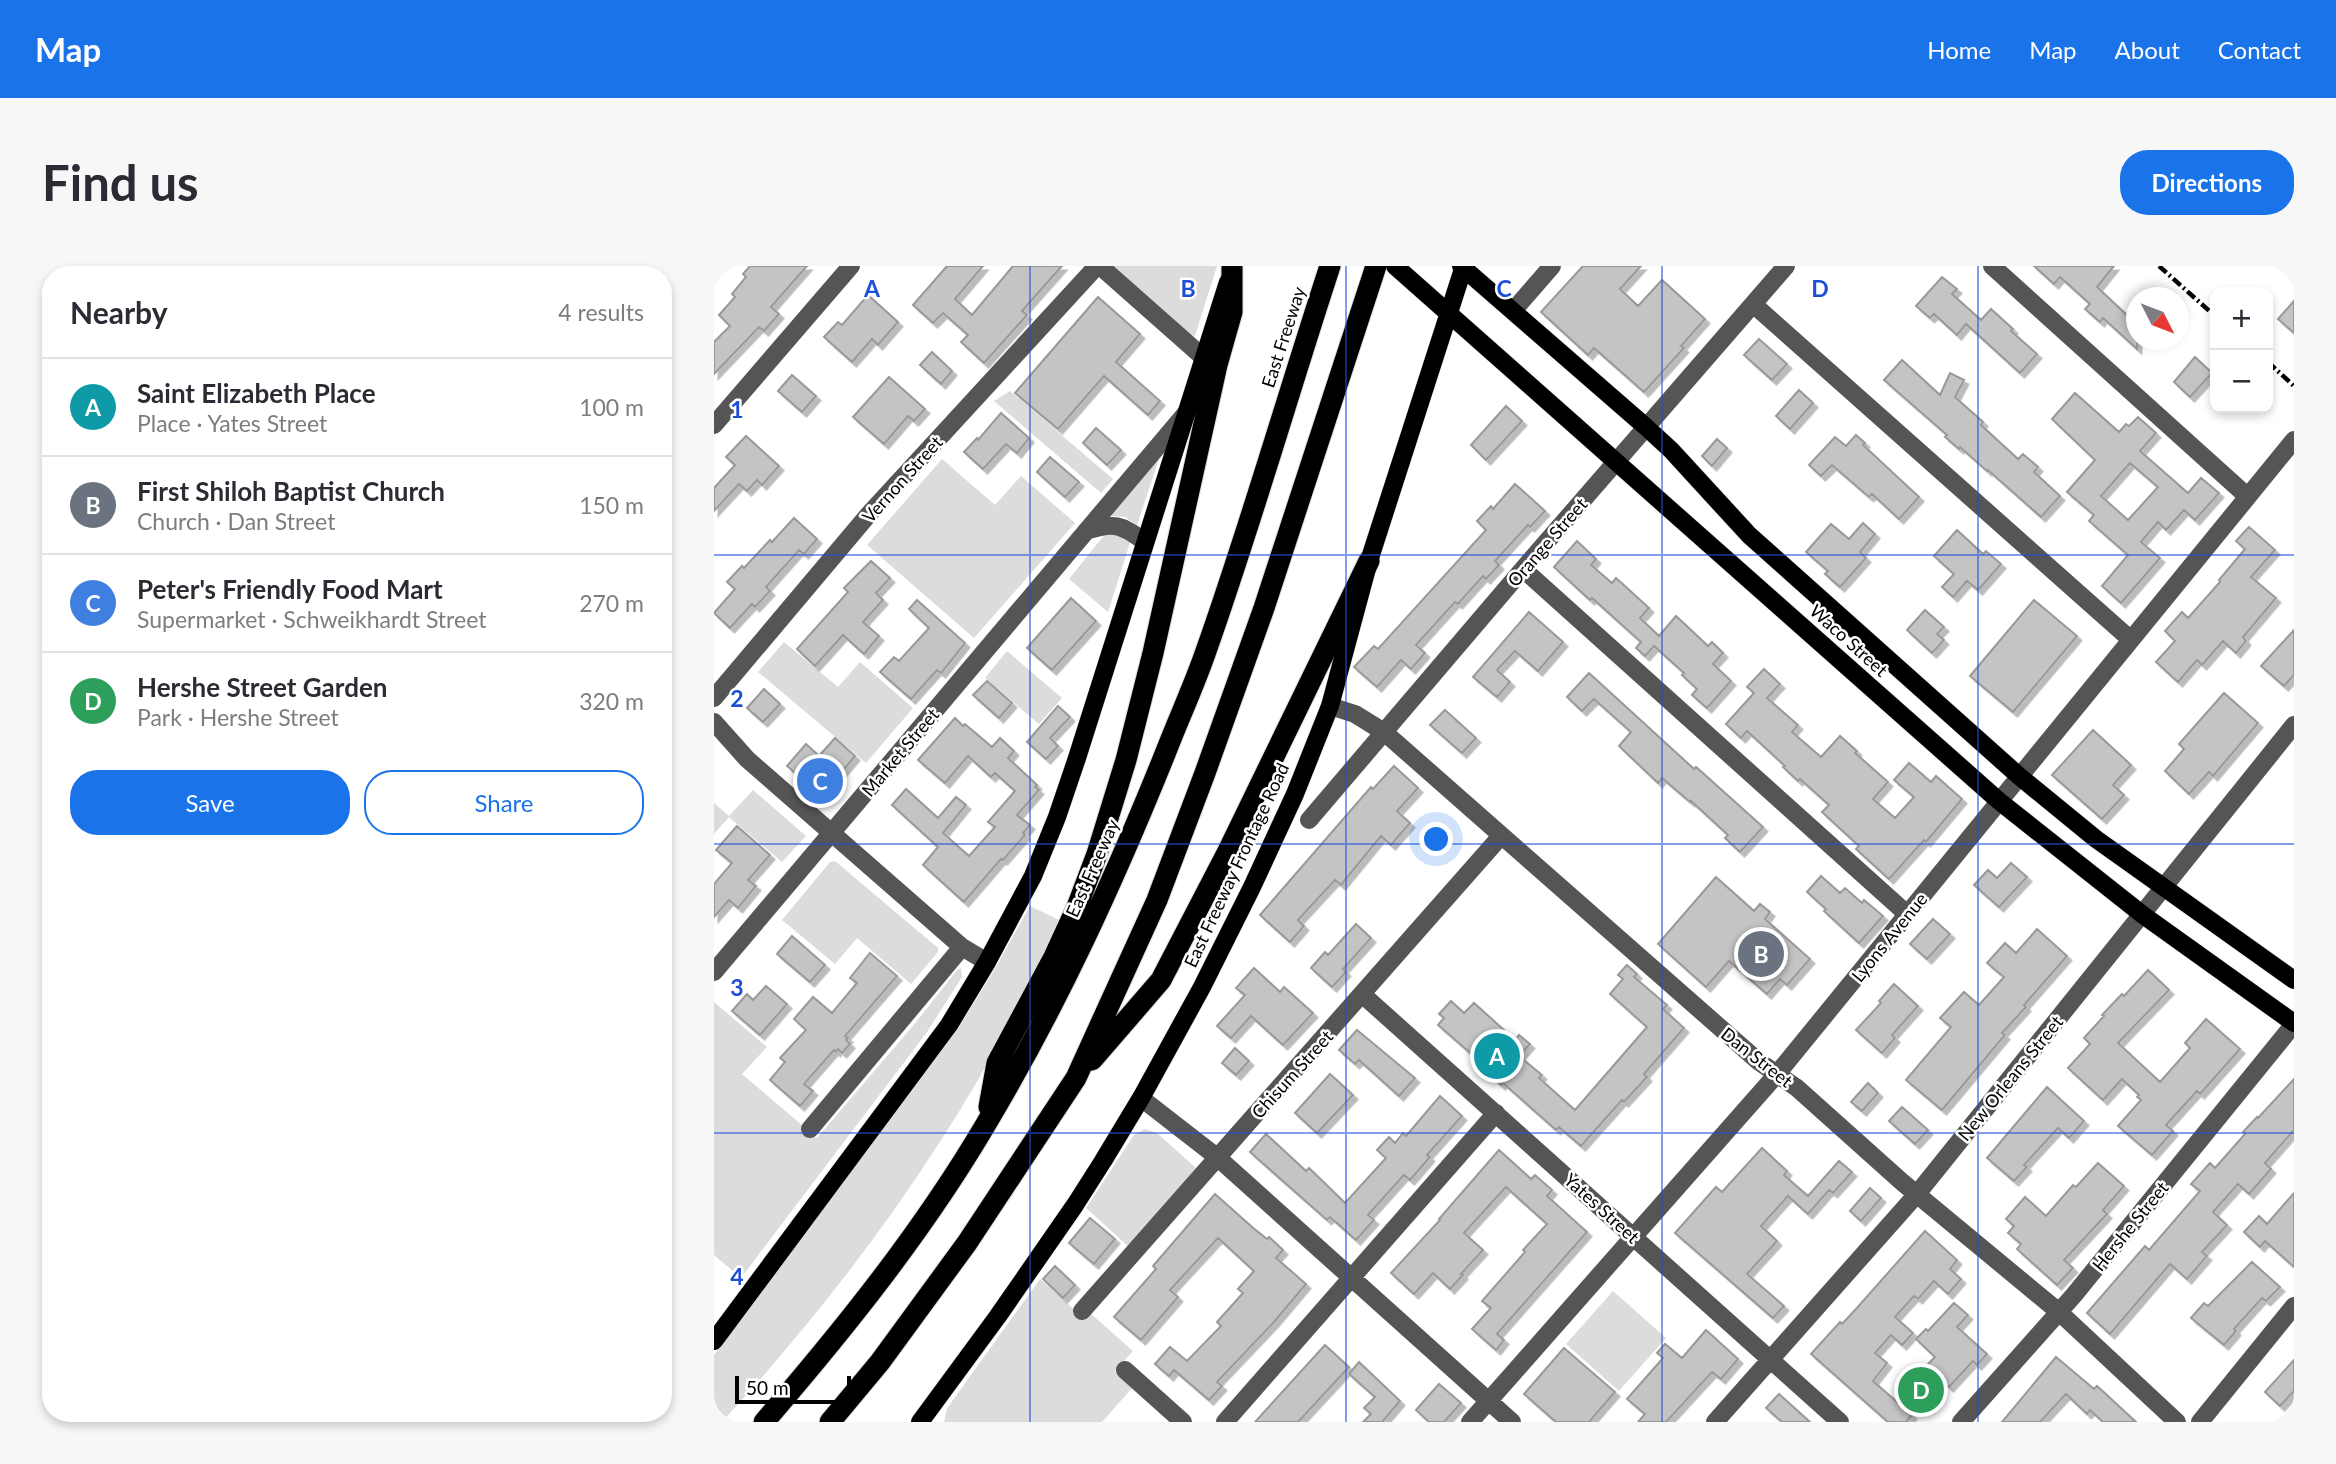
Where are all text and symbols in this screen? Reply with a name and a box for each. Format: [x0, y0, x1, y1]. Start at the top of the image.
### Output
text: Map [35, 29, 101, 69]
text: Home [1927, 35, 1991, 64]
text: Map [2029, 35, 2077, 64]
text: About [2115, 35, 2180, 64]
text: Contact [2218, 35, 2301, 64]
button: Directions [2120, 150, 2294, 215]
text: Find us [42, 153, 199, 211]
text: A [863, 274, 881, 302]
text: B [1180, 274, 1196, 302]
text: C [1496, 274, 1512, 302]
text: D [1811, 274, 1829, 302]
street label: East Freeway [1256, 283, 1310, 390]
north arrow [2126, 287, 2189, 350]
map controls [2210, 287, 2273, 413]
button: + [2210, 287, 2273, 350]
text: Nearby [70, 294, 168, 330]
text: 4 results [558, 298, 644, 326]
button: − [2210, 350, 2273, 413]
text: Saint Elizabeth Place [137, 377, 376, 409]
text: A [85, 393, 101, 421]
text: 100 m [579, 393, 644, 421]
text: 1 [730, 395, 744, 423]
text: Place · Yates Street [137, 409, 327, 437]
street label: Vernon Street [857, 431, 947, 527]
text: First Shiloh Baptist Church [137, 475, 445, 507]
text: B [85, 491, 101, 519]
text: 150 m [579, 491, 644, 519]
street label: Orange Street [1502, 493, 1592, 591]
text: Church · Dan Street [137, 507, 335, 535]
text: Peter's Friendly Food Mart [137, 573, 443, 605]
text: C [85, 589, 101, 617]
text: 270 m [579, 589, 644, 617]
street label: Waco Street [1806, 599, 1893, 681]
text: Supermarket · Schweikhardt Street [137, 605, 486, 633]
text: Hershe Street Garden [137, 671, 387, 703]
text: 2 [730, 684, 744, 712]
text: D [84, 687, 102, 715]
text: 320 m [579, 687, 644, 715]
text: Park · Hershe Street [137, 703, 339, 731]
street label: Market Street [857, 703, 944, 801]
pin: C [797, 755, 843, 807]
street label: East Freeway Frontage Road [1179, 759, 1293, 971]
button: Save [70, 770, 350, 835]
button: Share [364, 770, 644, 835]
street label: East Freeway [1061, 815, 1124, 920]
your location [1419, 822, 1453, 856]
street label: Lyons Avenue [1846, 888, 1932, 986]
pin: B [1738, 928, 1784, 980]
text: 3 [730, 973, 744, 1001]
street label: New Orleans Street [1953, 1011, 2068, 1145]
street label: Dan Street [1717, 1022, 1797, 1092]
street label: Chisum Street [1247, 1025, 1338, 1123]
pin: A [1474, 1030, 1520, 1082]
street label: Yates Street [1560, 1168, 1645, 1248]
street label: Hershe Street [2087, 1176, 2173, 1275]
text: 4 [730, 1262, 744, 1290]
pin: D [1898, 1364, 1944, 1416]
scale bar [735, 1373, 850, 1405]
text: 50 m [746, 1376, 789, 1399]

